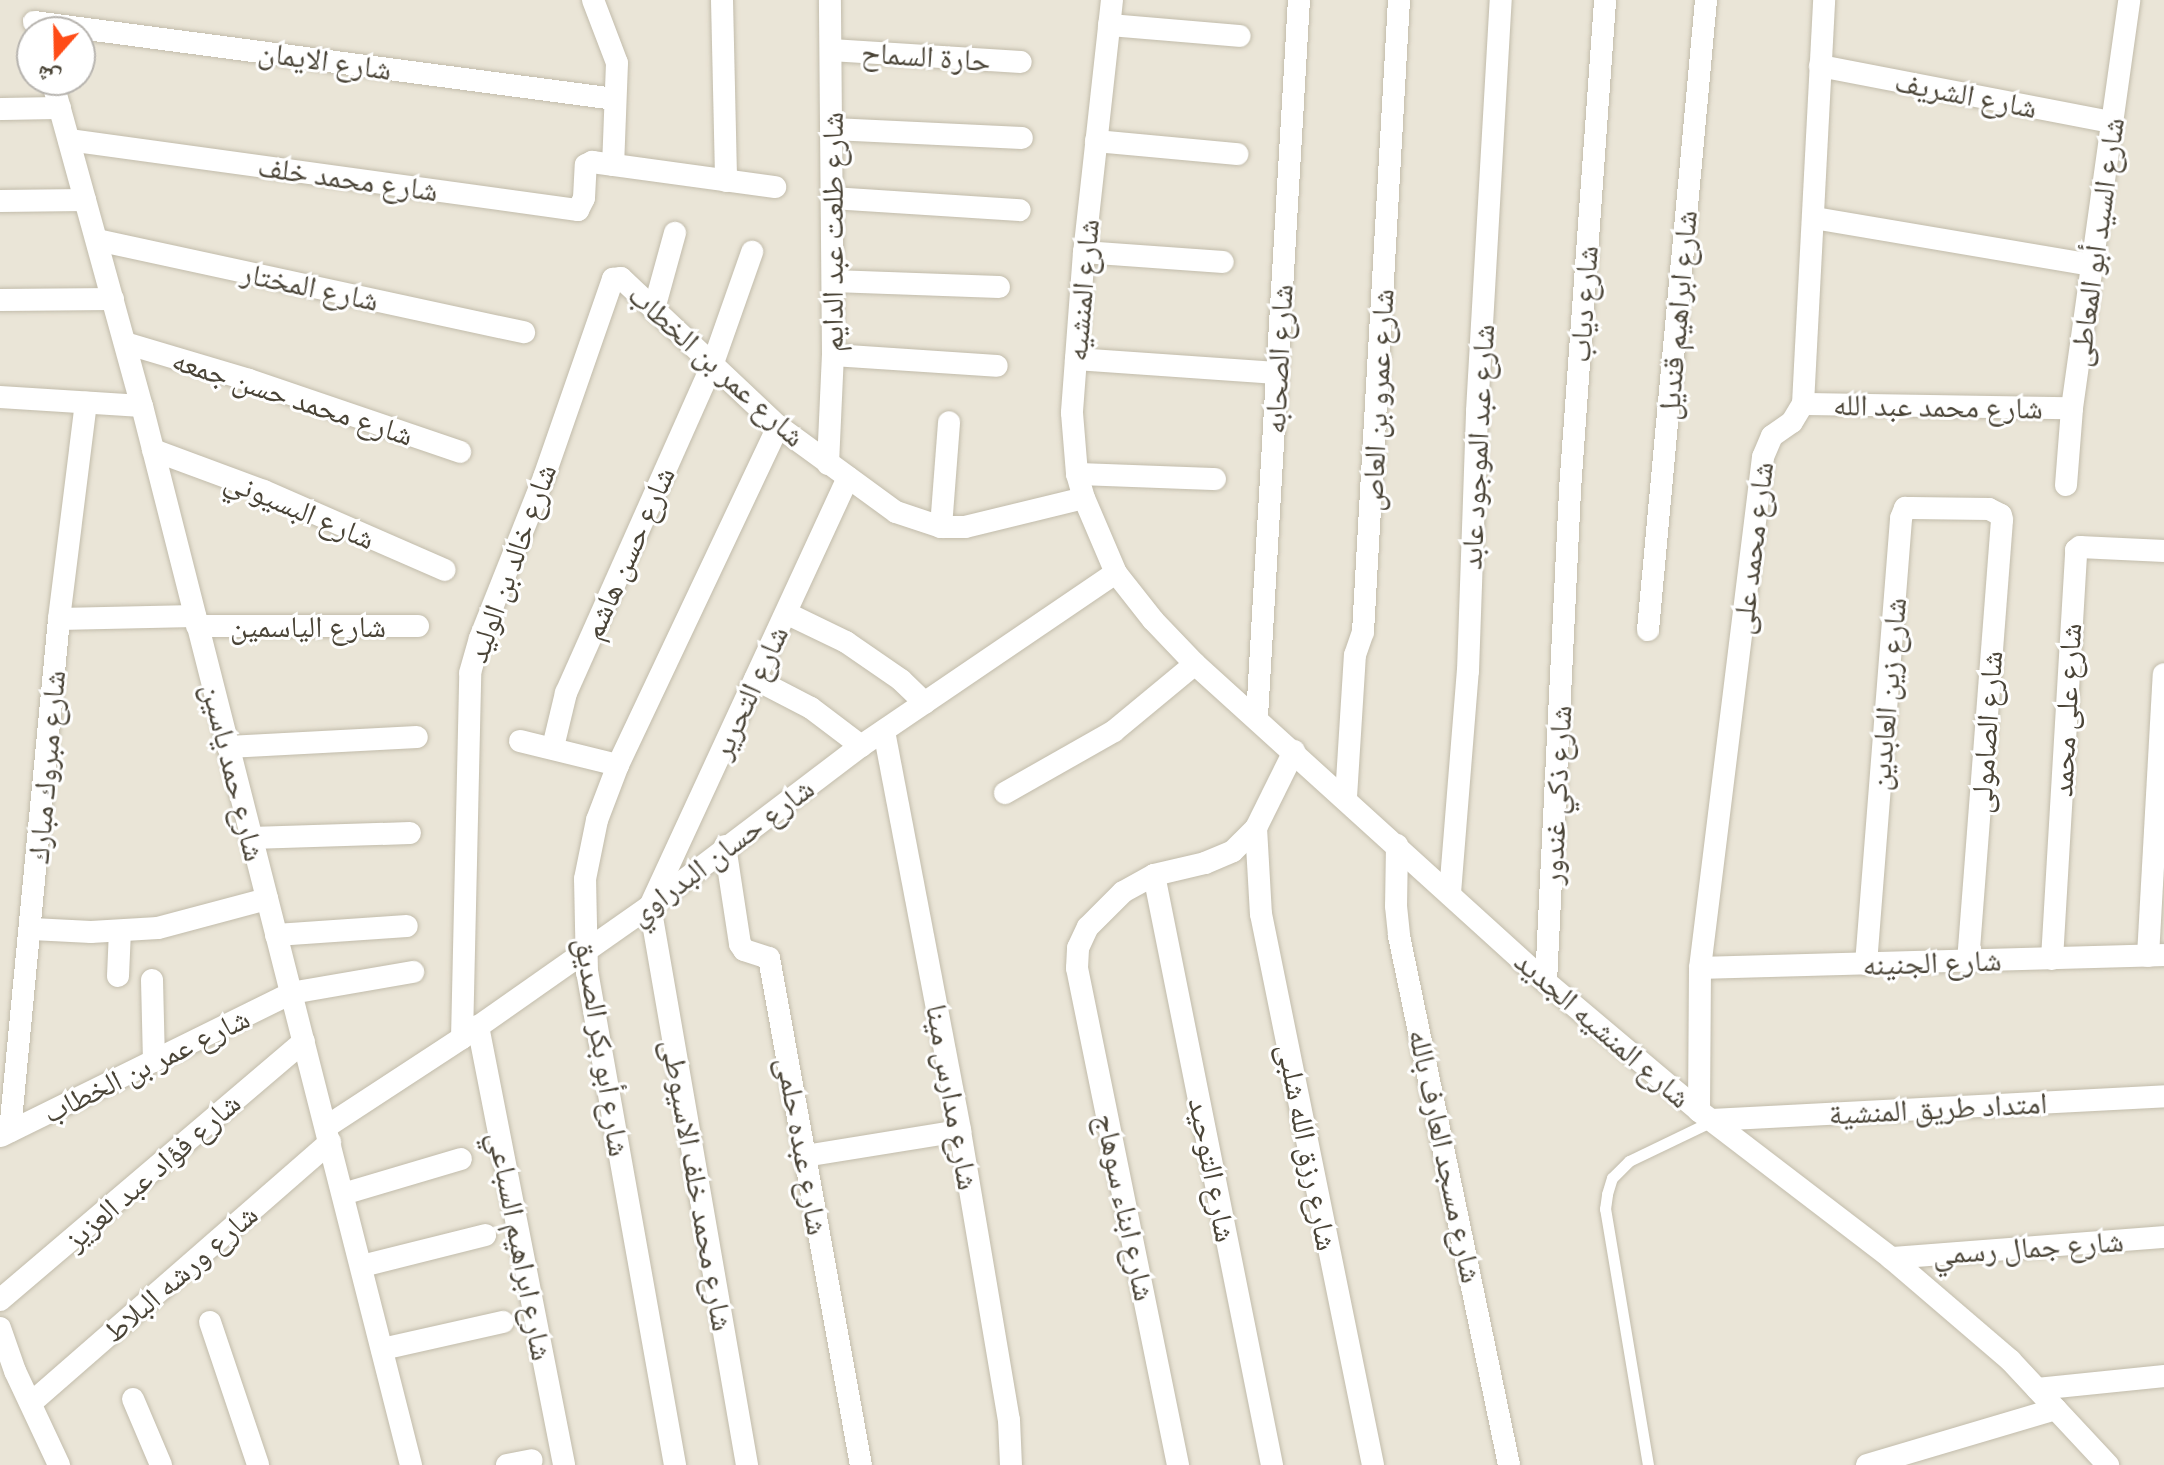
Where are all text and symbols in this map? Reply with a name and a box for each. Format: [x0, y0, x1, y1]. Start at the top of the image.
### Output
north arrow [16, 16, 96, 96]
street label: شارع الايمان [256, 33, 394, 87]
street label: حارة السماح [860, 34, 992, 78]
text: ش [32, 57, 65, 97]
street label: شارع الشريف [1892, 63, 2040, 125]
street label: شارع طلعت عبد الدايم [814, 112, 850, 352]
street label: شارع السيد أبو المعاطى [2061, 115, 2131, 369]
street label: شارع محمد خلف [256, 148, 440, 208]
street label: شارع ابراهيم قنديل [1650, 209, 1704, 421]
street label: شارع المنشيه [1058, 217, 1106, 363]
street label: شارع دياب [1561, 244, 1605, 364]
street label: شارع المختار [238, 254, 382, 318]
street label: شارع عمر بن الخطاب [621, 276, 813, 454]
street label: شارع الصحابه [1256, 283, 1300, 435]
street label: شارع عمرو بن العاص [1353, 288, 1401, 512]
street label: شارع عبد الموجود عابد [1453, 323, 1501, 571]
street label: شارع محمد حسن جمعه [168, 341, 418, 453]
street label: شارع محمد عبد الله [1833, 386, 2043, 426]
street label: شارع خالد بن الوليد [458, 459, 564, 667]
street label: شارع محمد على [1724, 460, 1780, 636]
street label: شارع البسيوني [220, 461, 380, 557]
street label: شارع حسن هاشم [574, 461, 682, 645]
street label: شارع زين العابدين [1861, 596, 1913, 792]
street label: شارع الياسمين [230, 608, 386, 644]
street label: شارع التحرير [703, 620, 795, 764]
street label: شارع على محمد [2043, 622, 2089, 798]
street label: شارع الصامولى [1962, 650, 2010, 814]
street label: شارع مبروك مبارك [20, 669, 72, 865]
street label: شارع حمد ياسين [195, 679, 273, 865]
street label: شارع ذكي غندور [1533, 704, 1579, 886]
street label: شارع حسان البدراوي [621, 770, 821, 932]
street label: شارع أبو بكر الصديق [568, 935, 638, 1159]
street label: شارع الجنينه [1862, 942, 2002, 982]
street label: شارع المنشيه الجديد [1508, 943, 1698, 1115]
street label: شارع عمر بن الخطاب [37, 999, 255, 1131]
street label: شارع مدارس مينا [919, 1001, 987, 1193]
street label: شارع مسجد العارف بالله [1402, 1026, 1490, 1286]
street label: شارع محمد خلف الاسيوطى [655, 1036, 741, 1334]
street label: شارع رزق الله شلبى [1270, 1040, 1346, 1254]
street label: شارع عبده حلمى [770, 1054, 836, 1238]
street label: امتداد طريق المنشية [1828, 1084, 2048, 1132]
street label: شارع فؤاد عبد العزيز [57, 1085, 247, 1257]
street label: شارع التوحيد [1181, 1095, 1245, 1245]
street label: شارع ابناء سوهاج [1089, 1110, 1163, 1304]
street label: شارع ابراهيم السباعي [481, 1129, 561, 1363]
street label: شارع ورشه البلاط [95, 1196, 265, 1350]
street label: شارع جمال رسمي [1931, 1222, 2125, 1272]

